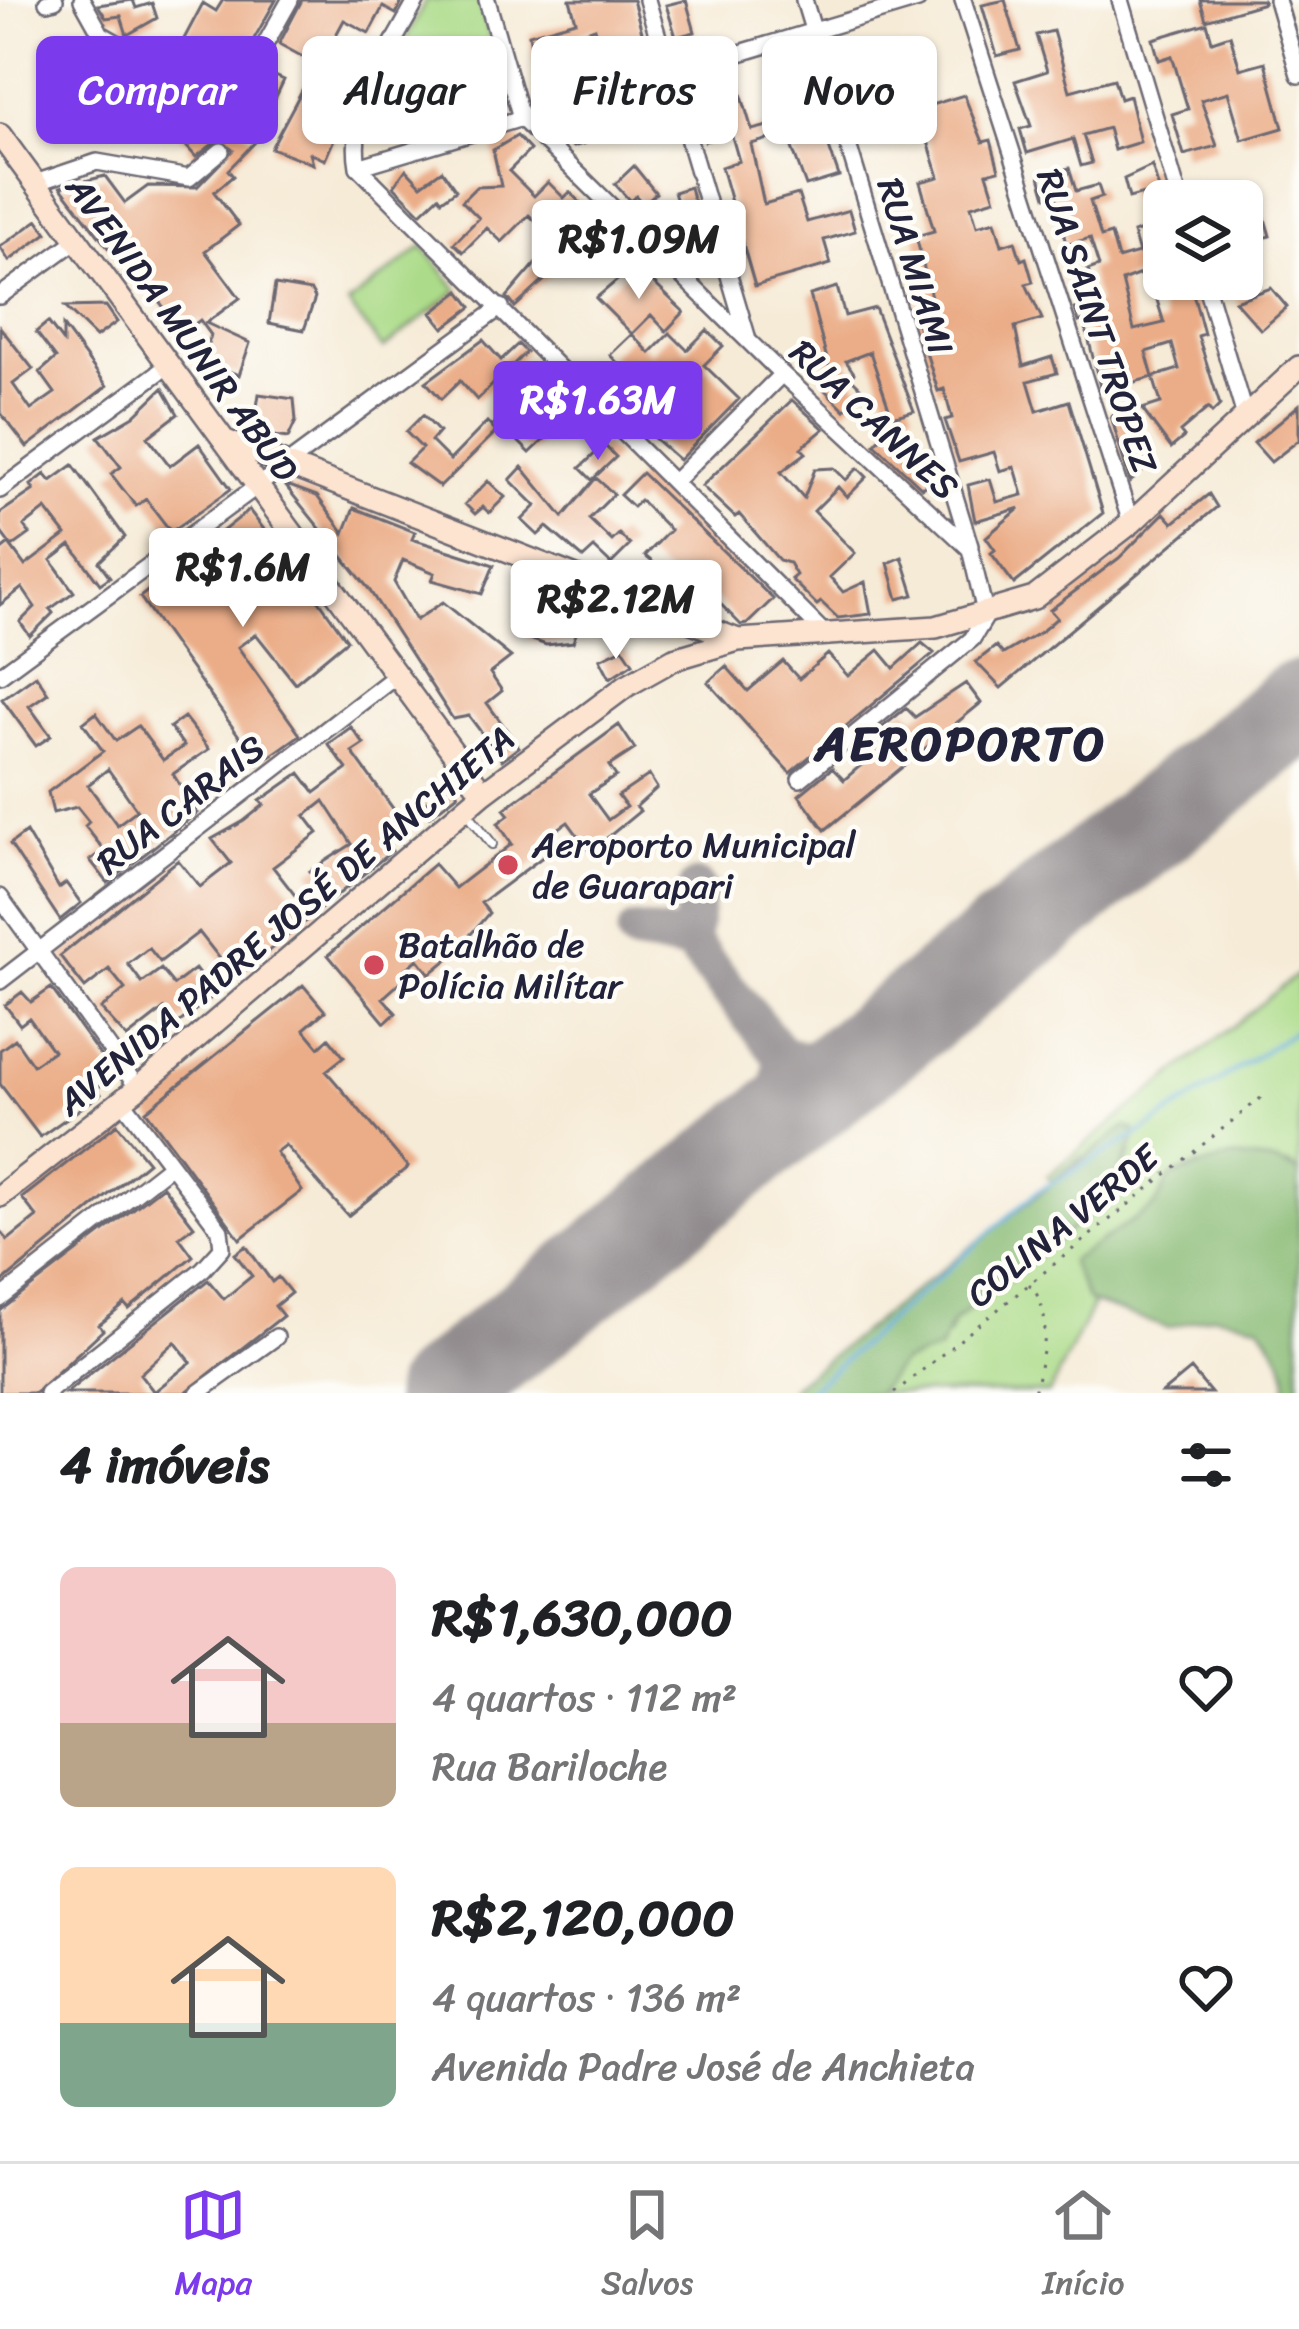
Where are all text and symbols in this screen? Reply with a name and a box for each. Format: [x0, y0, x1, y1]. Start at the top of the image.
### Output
chip: Comprar [36, 36, 278, 144]
chip: Alugar [302, 36, 507, 144]
chip: Filtros [531, 36, 738, 144]
chip: Novo [762, 36, 937, 144]
street label: AVENIDA MUNIR ABUD [48, 160, 316, 496]
street label: RUA SAINT TROPEZ [1017, 160, 1177, 483]
street label: RUA MIAMI [858, 170, 972, 363]
map controls [1143, 180, 1263, 300]
button: layers [1143, 180, 1263, 300]
pin: R$1.09M [528, 200, 750, 302]
text: R$1.09M [559, 204, 719, 273]
street label: RUA CANNES [774, 323, 975, 517]
pin: R$1.63M [487, 361, 709, 463]
text: R$1.63M [520, 365, 676, 434]
pin: R$1.6M [145, 528, 341, 630]
text: R$1.6M [176, 532, 310, 601]
pin: R$2.12M [505, 560, 727, 662]
text: R$2.12M [538, 564, 694, 633]
district label: AEROPORTO [813, 701, 1107, 786]
street label: AVENIDA PADRE JOSÉ DE ANCHIETA [41, 709, 529, 1133]
street label: RUA CARAIS [82, 718, 280, 892]
place label: Aeroporto Municipal de Guarapari [531, 813, 856, 918]
marker: Aeroporto Municipal de Guarapari [495, 852, 521, 878]
place label: Batalhão de Polícia Milítar [398, 913, 624, 1018]
marker: Batalhão de Polícia Milítar [361, 952, 387, 978]
street label: COLINA VERDE [952, 1126, 1175, 1324]
text: 4 imóveis [60, 1420, 269, 1510]
icon: filters [1173, 1432, 1239, 1498]
text: R$1,630,000 [432, 1573, 733, 1663]
icon: home [156, 1615, 300, 1759]
icon: heart [1173, 1654, 1239, 1720]
text: 4 quartos · 112 m² [432, 1663, 737, 1732]
text: Rua Bariloche [432, 1732, 667, 1801]
text: R$2,120,000 [432, 1873, 734, 1963]
icon: home [156, 1915, 300, 2059]
icon: heart [1173, 1954, 1239, 2020]
text: 4 quartos · 136 m² [432, 1963, 741, 2032]
text: Avenida Padre José de Anchieta [432, 2032, 975, 2101]
tab: Mapa [174, 2182, 252, 2312]
tab: Salvos [601, 2182, 693, 2312]
tab: Início [1042, 2182, 1125, 2312]

